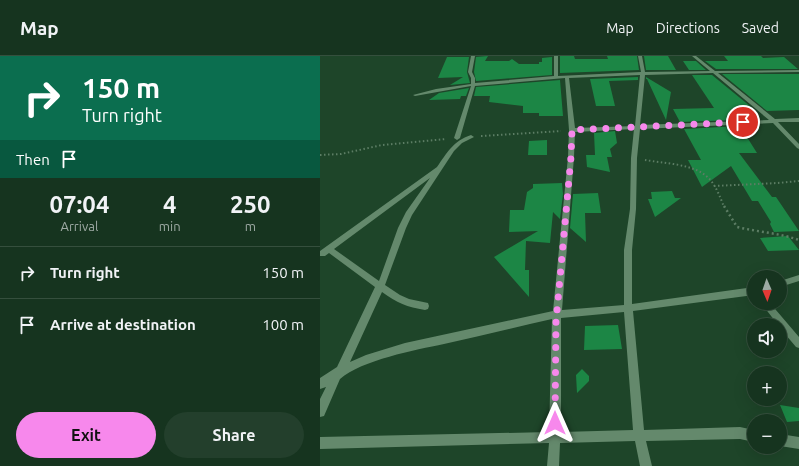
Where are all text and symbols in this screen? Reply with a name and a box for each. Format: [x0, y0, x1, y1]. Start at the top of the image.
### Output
text: Map [20, 17, 59, 39]
text: Map [606, 20, 634, 36]
text: Directions [656, 20, 720, 36]
text: Saved [742, 20, 779, 36]
icon: right [16, 72, 68, 124]
text: 150 m [82, 72, 160, 103]
text: Turn right [82, 105, 162, 125]
pin [726, 105, 760, 139]
icon: arrive [732, 111, 754, 133]
icon: arrive [58, 148, 80, 170]
text: Then [16, 151, 50, 168]
text: 07:04 [49, 191, 109, 218]
text: 4 [163, 191, 176, 218]
text: 250 [230, 191, 271, 218]
text: Arrival [60, 219, 98, 233]
text: min [159, 219, 181, 233]
text: m [245, 219, 256, 233]
icon: right [16, 262, 38, 284]
text: Turn right [50, 264, 120, 281]
text: 150 m [262, 264, 304, 281]
north arrow [747, 270, 787, 310]
map controls [747, 270, 787, 454]
icon: arrive [16, 314, 38, 336]
text: Arrive at destination [50, 316, 196, 333]
text: 100 m [262, 316, 304, 333]
button: sound [747, 318, 787, 358]
button: + [747, 366, 787, 406]
position arrow [534, 402, 576, 444]
button: Exit [16, 412, 156, 458]
button: Share [164, 412, 304, 458]
button: − [747, 414, 787, 454]

